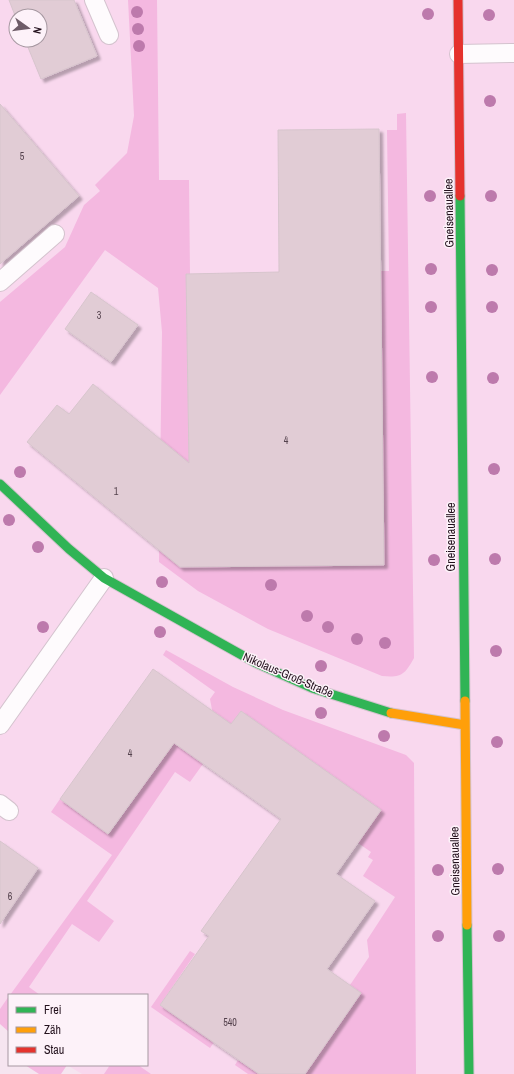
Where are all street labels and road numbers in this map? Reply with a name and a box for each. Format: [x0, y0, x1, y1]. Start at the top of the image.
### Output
street label: Gneisenauallee [440, 178, 458, 248]
street label: Gneisenauallee [443, 503, 459, 571]
street label: Nikolaus-Groß-Straße [240, 649, 336, 701]
street label: Gneisenauallee [446, 826, 464, 896]

